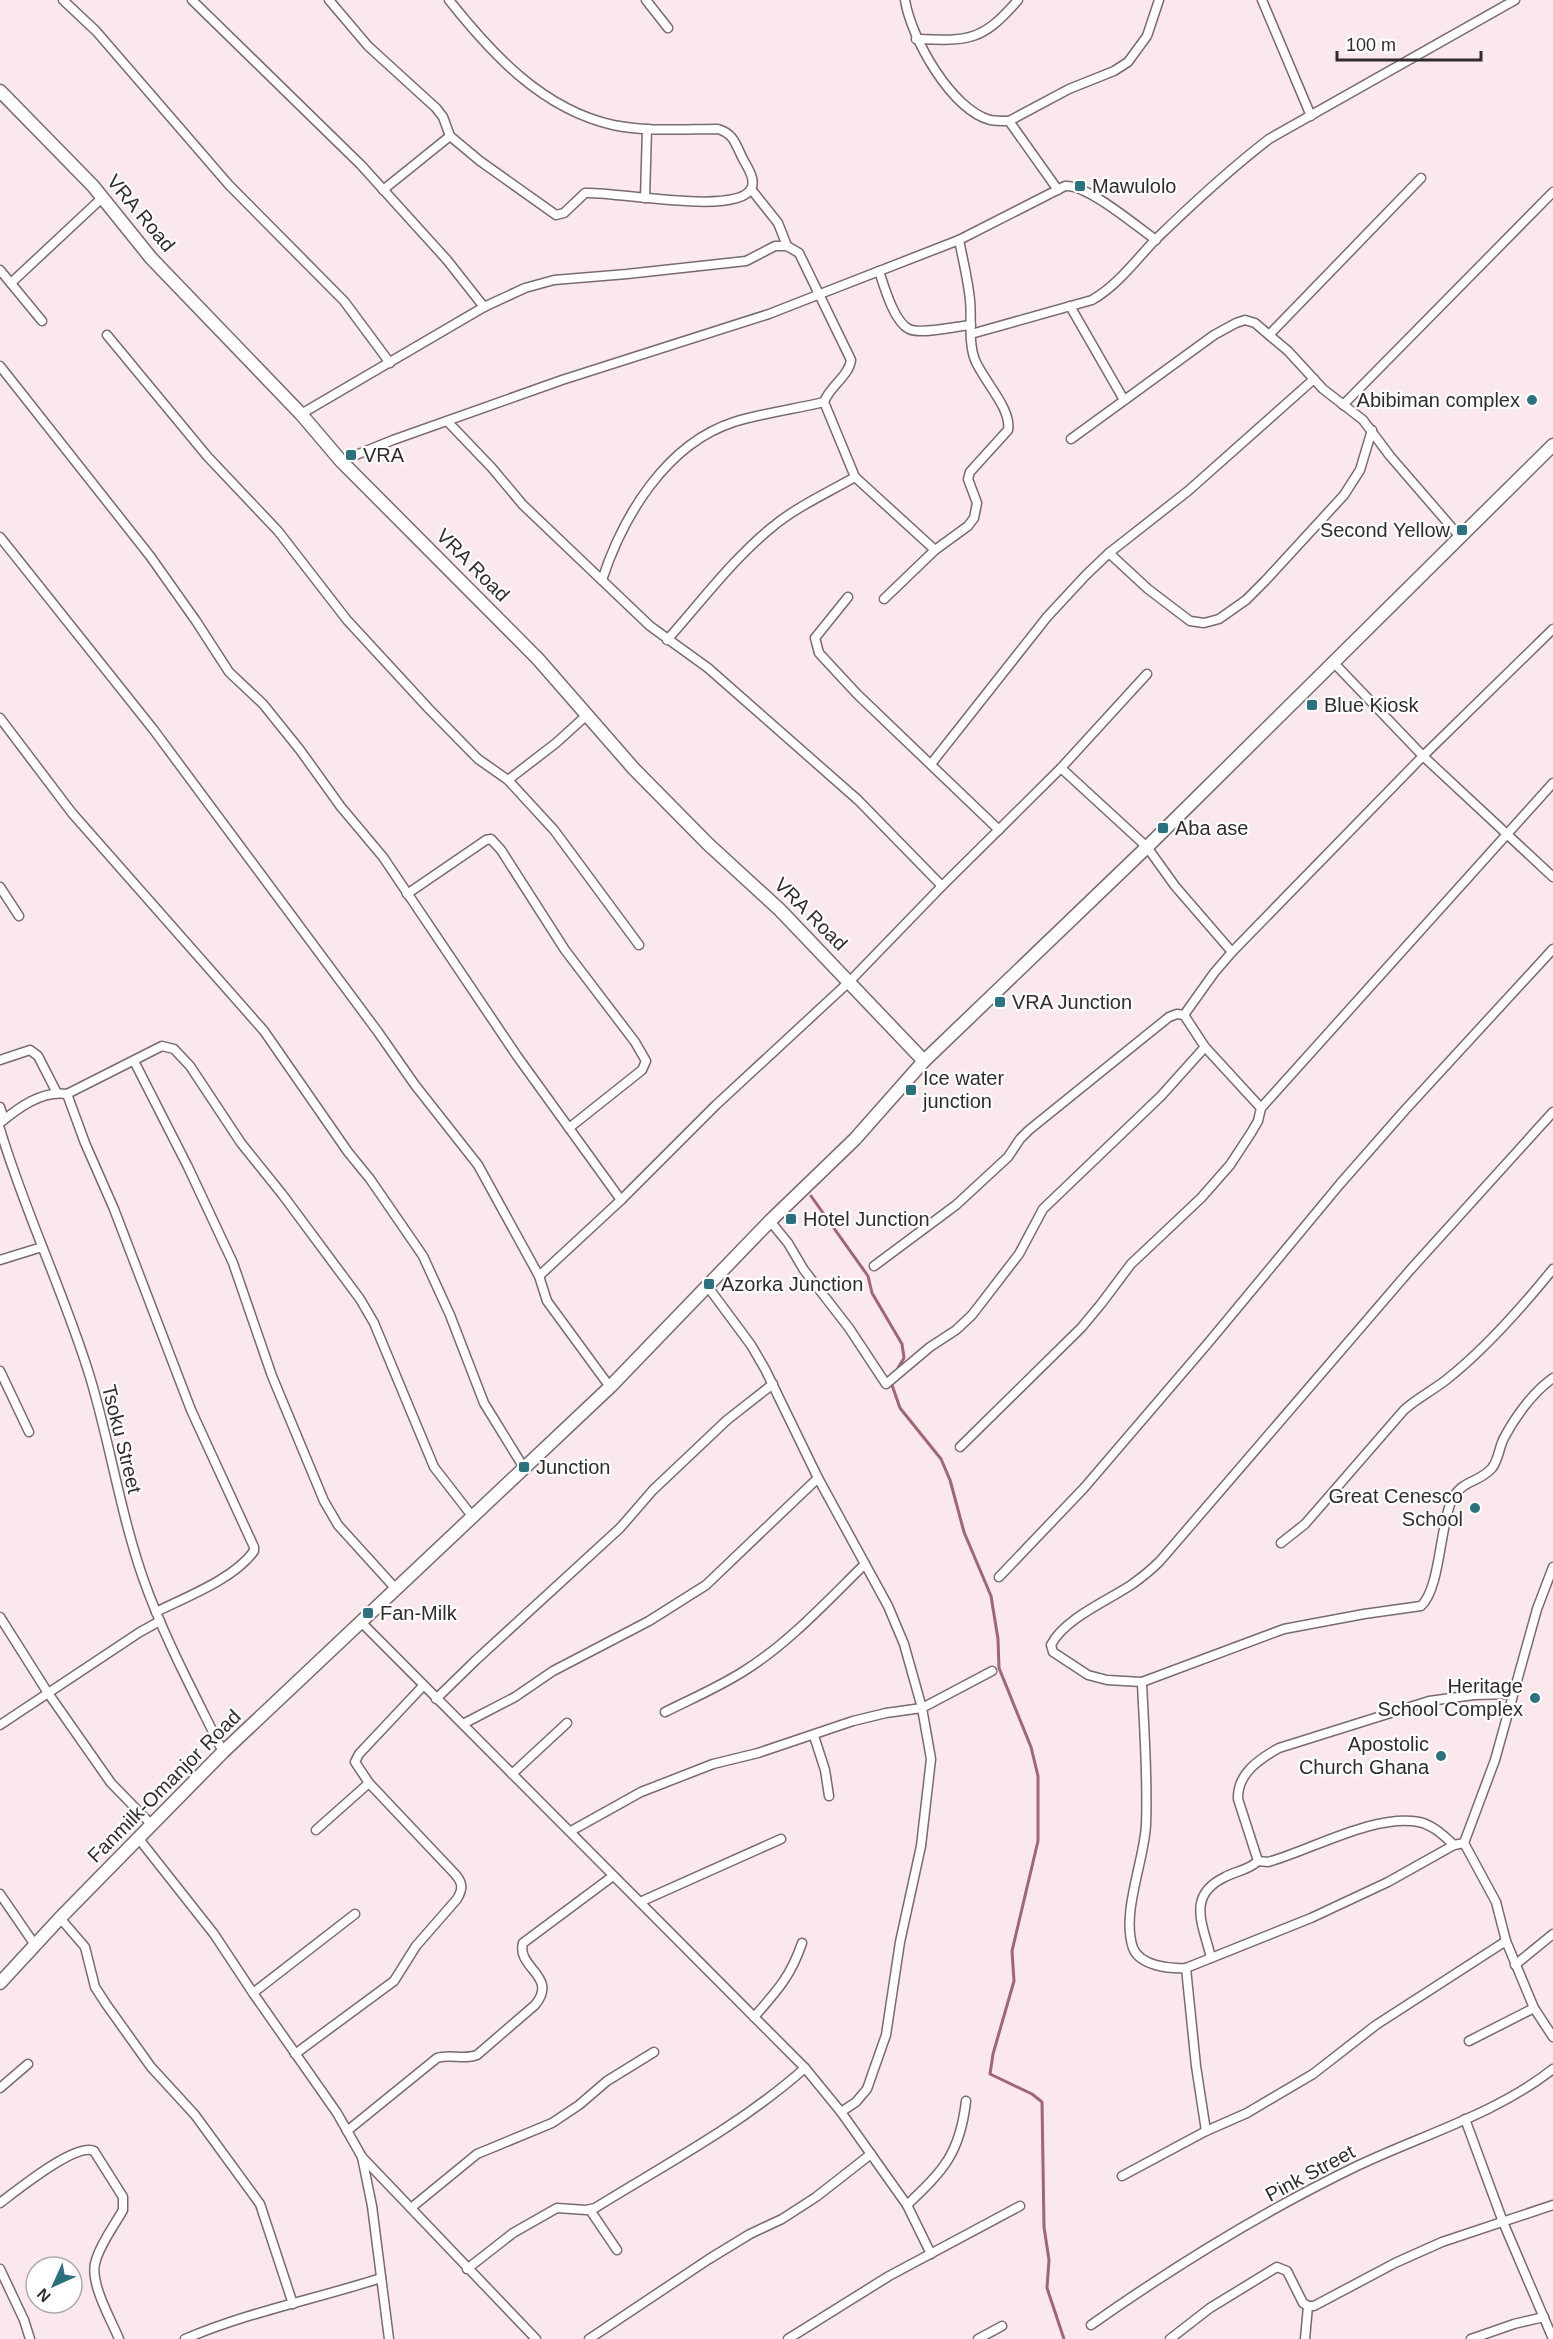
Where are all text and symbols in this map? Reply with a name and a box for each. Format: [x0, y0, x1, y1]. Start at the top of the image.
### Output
scale bar [1337, 24, 1481, 62]
text: 100 m [1346, 35, 1396, 55]
street label: VRA Road [103, 170, 179, 256]
place label: Mawulolo [1092, 175, 1176, 197]
marker: Mawulolo [1073, 179, 1087, 193]
place label: Abibiman complex [1357, 389, 1520, 411]
marker: Abibiman complex [1525, 393, 1539, 407]
place label: VRA [363, 444, 405, 466]
marker: VRA [344, 448, 358, 462]
place label: Second Yellow [1320, 519, 1451, 541]
marker: Second Yellow [1455, 523, 1469, 537]
street label: VRA Road [432, 524, 514, 606]
place label: Blue Kiosk [1324, 694, 1419, 716]
marker: Blue Kiosk [1305, 698, 1319, 712]
place label: Aba ase [1175, 817, 1248, 839]
marker: Aba ase [1156, 821, 1170, 835]
street label: VRA Road [770, 873, 852, 955]
place label: VRA Junction [1012, 991, 1132, 1013]
marker: VRA Junction [993, 995, 1007, 1009]
place label: Ice water junction [922, 1067, 1004, 1112]
marker: Ice water junction [904, 1083, 918, 1097]
place label: Hotel Junction [803, 1208, 930, 1230]
marker: Hotel Junction [784, 1212, 798, 1226]
place label: Azorka Junction [721, 1273, 863, 1295]
marker: Azorka Junction [702, 1277, 716, 1291]
street label: Tsoku Street [98, 1382, 146, 1496]
place label: Junction [536, 1456, 611, 1478]
marker: Junction [517, 1460, 531, 1474]
place label: Great Cenesco School [1328, 1485, 1463, 1530]
marker: Great Cenesco School [1468, 1501, 1482, 1515]
place label: Fan-Milk [380, 1602, 458, 1624]
marker: Fan-Milk [361, 1606, 375, 1620]
place label: Heritage School Complex [1377, 1675, 1523, 1720]
marker: Heritage School Complex [1528, 1691, 1542, 1705]
street label: Fanmilk-Omanjor Road [83, 1705, 245, 1867]
place label: Apostolic Church Ghana [1299, 1733, 1430, 1778]
marker: Apostolic Church Ghana [1434, 1749, 1448, 1763]
street label: Pink Street [1262, 2140, 1359, 2206]
north arrow [24, 2255, 84, 2315]
text: N [34, 2285, 54, 2305]

